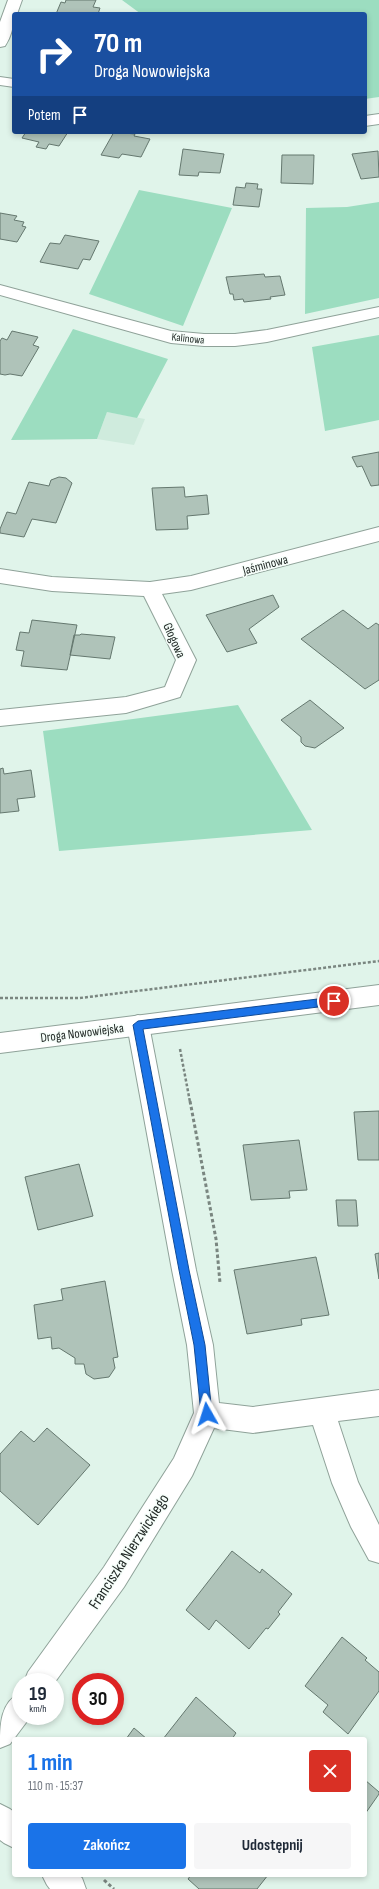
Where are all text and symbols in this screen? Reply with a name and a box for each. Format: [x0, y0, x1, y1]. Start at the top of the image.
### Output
text: 70 m [94, 27, 142, 60]
icon: right [28, 28, 80, 80]
text: Droga Nowowiejska [94, 61, 210, 82]
icon: arrive [69, 104, 91, 126]
text: Potem [28, 106, 61, 125]
street label: Kalinowa [171, 330, 205, 347]
street label: Jaśminowa [240, 551, 290, 579]
street label: Głogowa [159, 620, 189, 661]
pin [317, 984, 351, 1018]
icon: arrive [323, 990, 345, 1012]
street label: Droga Nowowiejska [40, 1020, 125, 1046]
position arrow [186, 1393, 228, 1435]
street label: Franciszka Nierzwickiego [85, 1491, 174, 1613]
speed limit sign: 30 [72, 1673, 124, 1725]
text: 19 [29, 1682, 47, 1706]
text: km/h [29, 1703, 47, 1715]
text: 1 min [28, 1748, 73, 1777]
button: close [309, 1750, 351, 1792]
text: 110 m · 15:37 [28, 1778, 83, 1794]
button: Zakończ [28, 1823, 186, 1869]
button: Udostępnij [194, 1823, 351, 1869]

